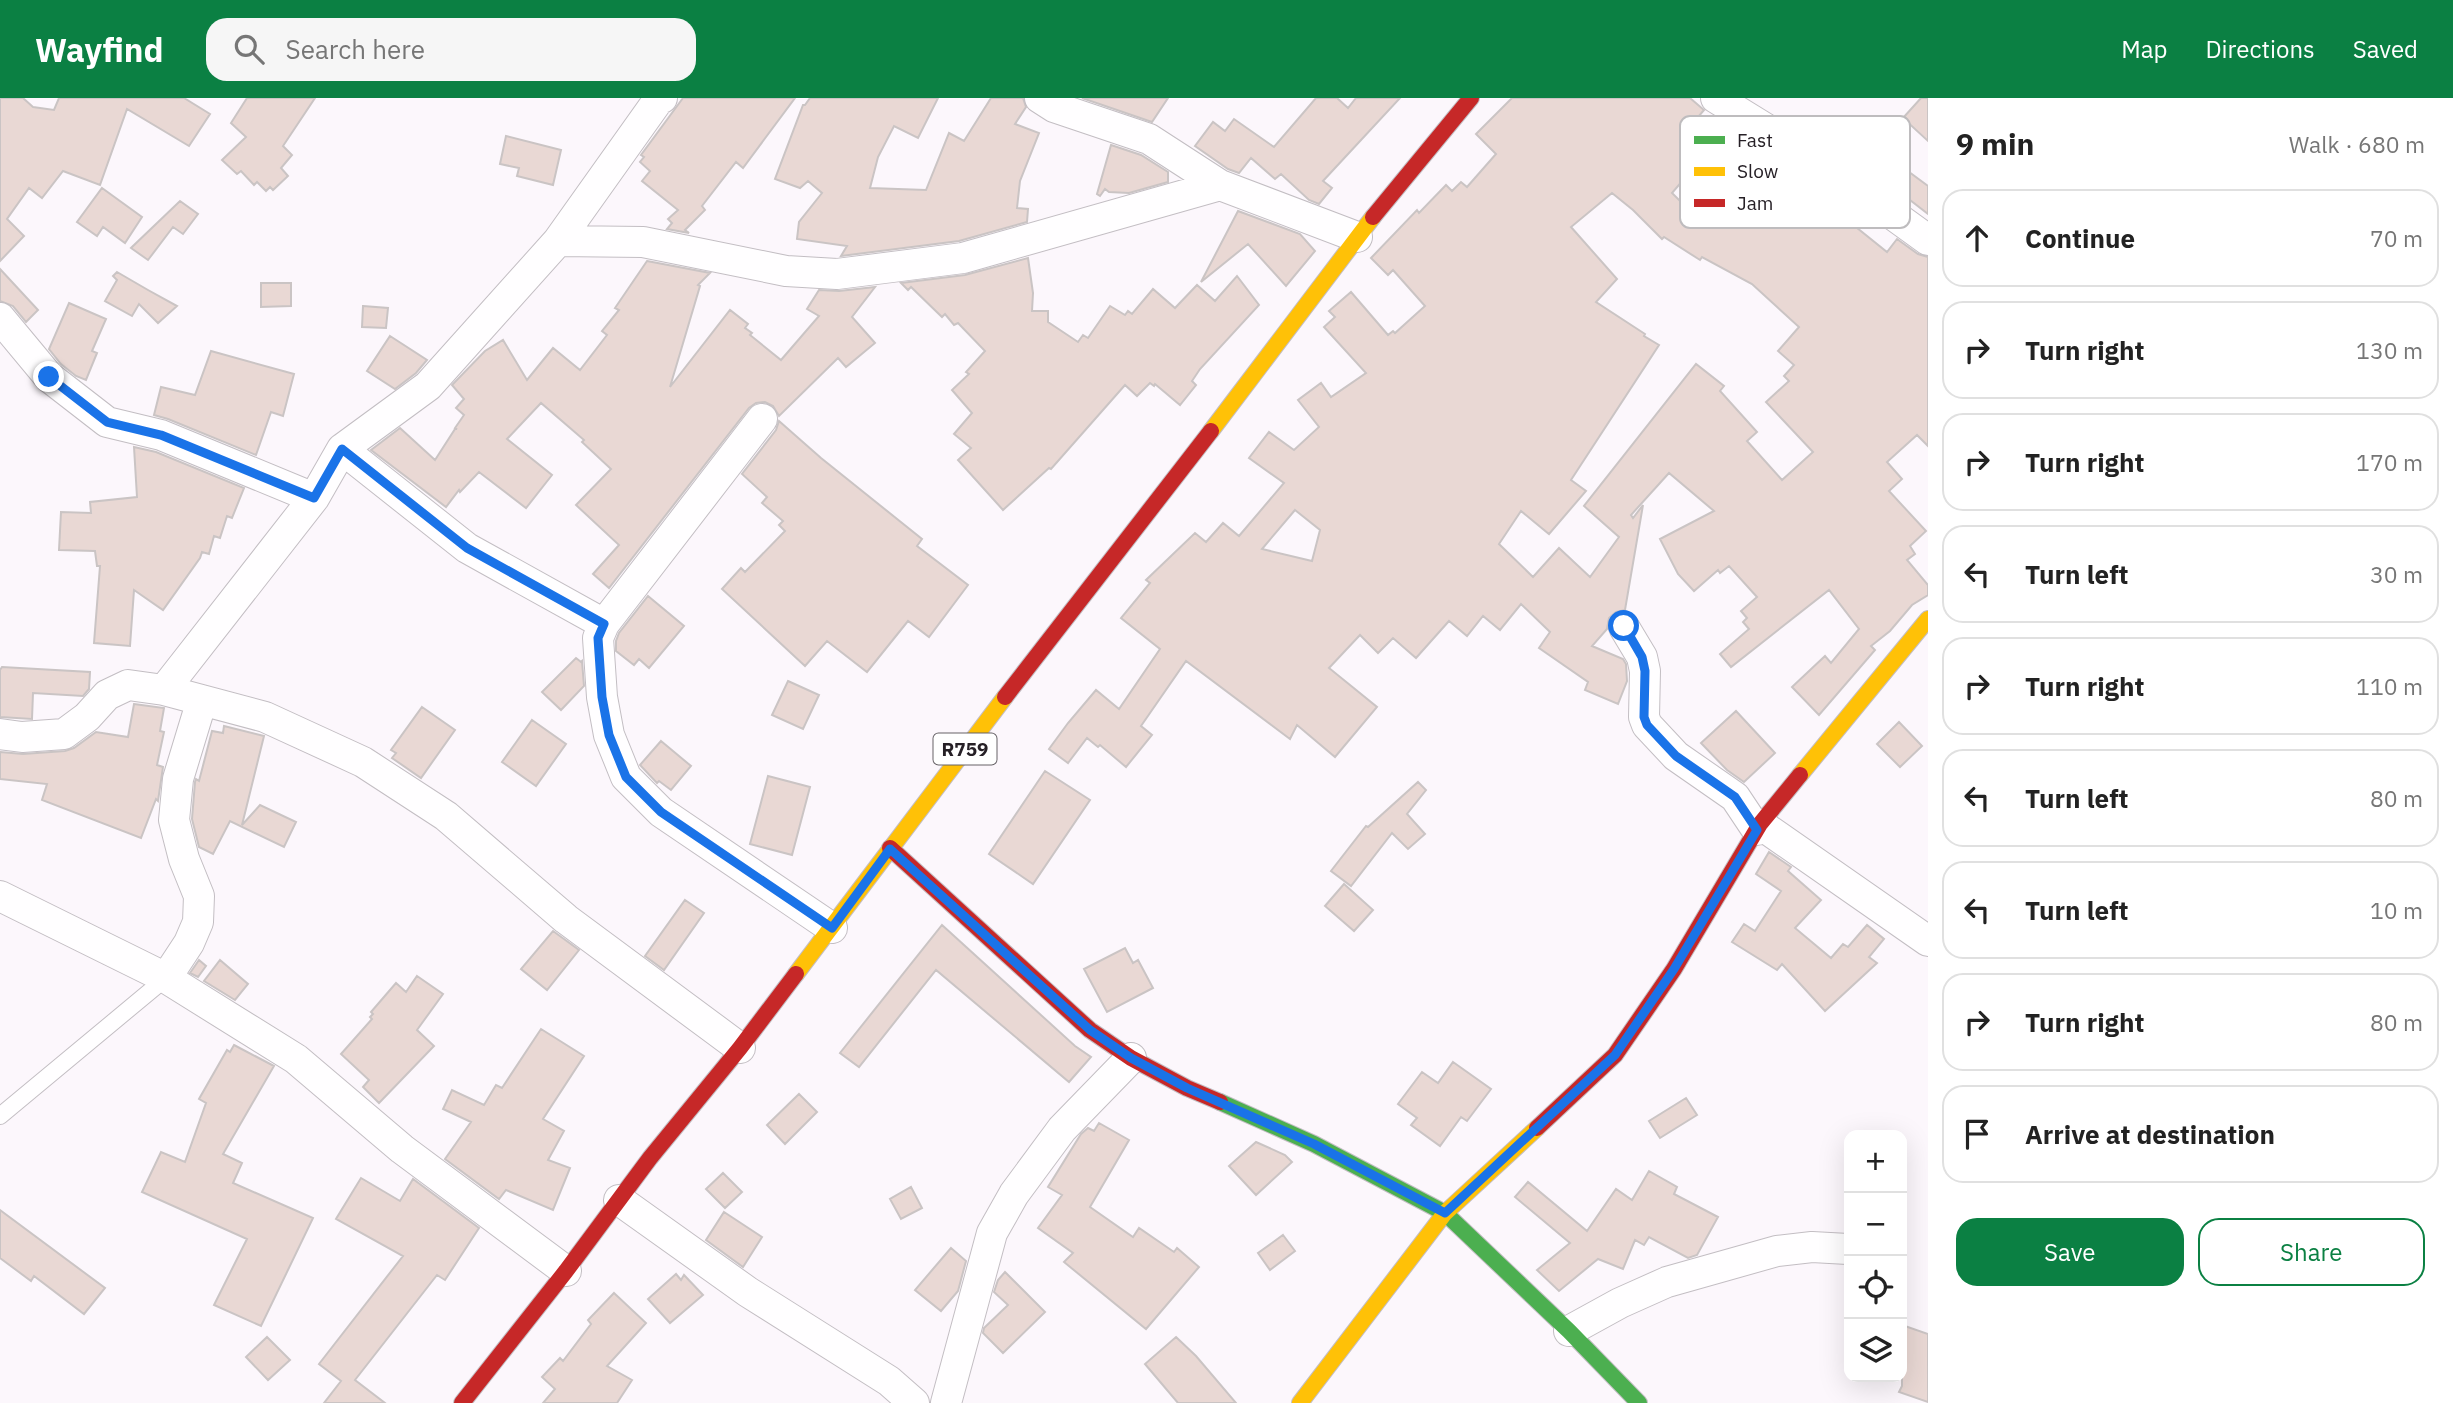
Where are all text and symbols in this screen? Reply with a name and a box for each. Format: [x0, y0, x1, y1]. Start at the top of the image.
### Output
search box [206, 18, 696, 81]
text: Wayfind [35, 28, 164, 71]
icon: search [230, 30, 268, 68]
text: Search here [286, 32, 425, 66]
text: Map [2121, 33, 2167, 65]
text: Directions [2205, 33, 2315, 65]
text: Saved [2353, 33, 2418, 65]
legend [1680, 116, 1910, 228]
text: 9 min [1956, 124, 2034, 163]
text: Fast [1737, 128, 1773, 152]
text: Walk · 680 m [2289, 129, 2425, 159]
text: Slow [1737, 159, 1778, 183]
text: Jam [1737, 191, 1773, 215]
icon: ahead [1958, 219, 1996, 257]
text: Continue [2025, 221, 2135, 255]
text: 70 m [2370, 223, 2423, 253]
icon: right [1958, 331, 1996, 369]
text: Turn right [2025, 333, 2144, 367]
text: 130 m [2356, 335, 2423, 365]
route end [33, 361, 64, 392]
icon: right [1958, 443, 1996, 481]
text: Turn right [2025, 445, 2144, 479]
text: 170 m [2356, 447, 2423, 477]
icon: left [1958, 555, 1996, 593]
text: Turn left [2025, 557, 2128, 591]
text: 30 m [2370, 559, 2423, 589]
route start [1608, 610, 1639, 641]
icon: right [1958, 667, 1996, 705]
text: Turn right [2025, 669, 2144, 703]
text: 110 m [2356, 671, 2423, 701]
road number: R759 [934, 734, 996, 764]
icon: left [1958, 779, 1996, 817]
text: Turn left [2025, 781, 2128, 815]
text: 80 m [2370, 783, 2423, 813]
icon: left [1958, 891, 1996, 929]
text: Turn left [2025, 893, 2128, 927]
text: 10 m [2370, 895, 2423, 925]
icon: right [1958, 1003, 1996, 1041]
text: Turn right [2025, 1005, 2144, 1039]
text: 80 m [2370, 1007, 2423, 1037]
icon: arrive [1958, 1115, 1996, 1153]
text: Arrive at destination [2025, 1117, 2275, 1151]
map controls [1844, 1130, 1907, 1382]
button: + [1844, 1130, 1907, 1193]
button: − [1844, 1193, 1907, 1256]
button: Save [1956, 1218, 2184, 1286]
button: Share [2198, 1218, 2425, 1286]
button: locate [1844, 1256, 1907, 1319]
button: layers [1844, 1319, 1907, 1382]

